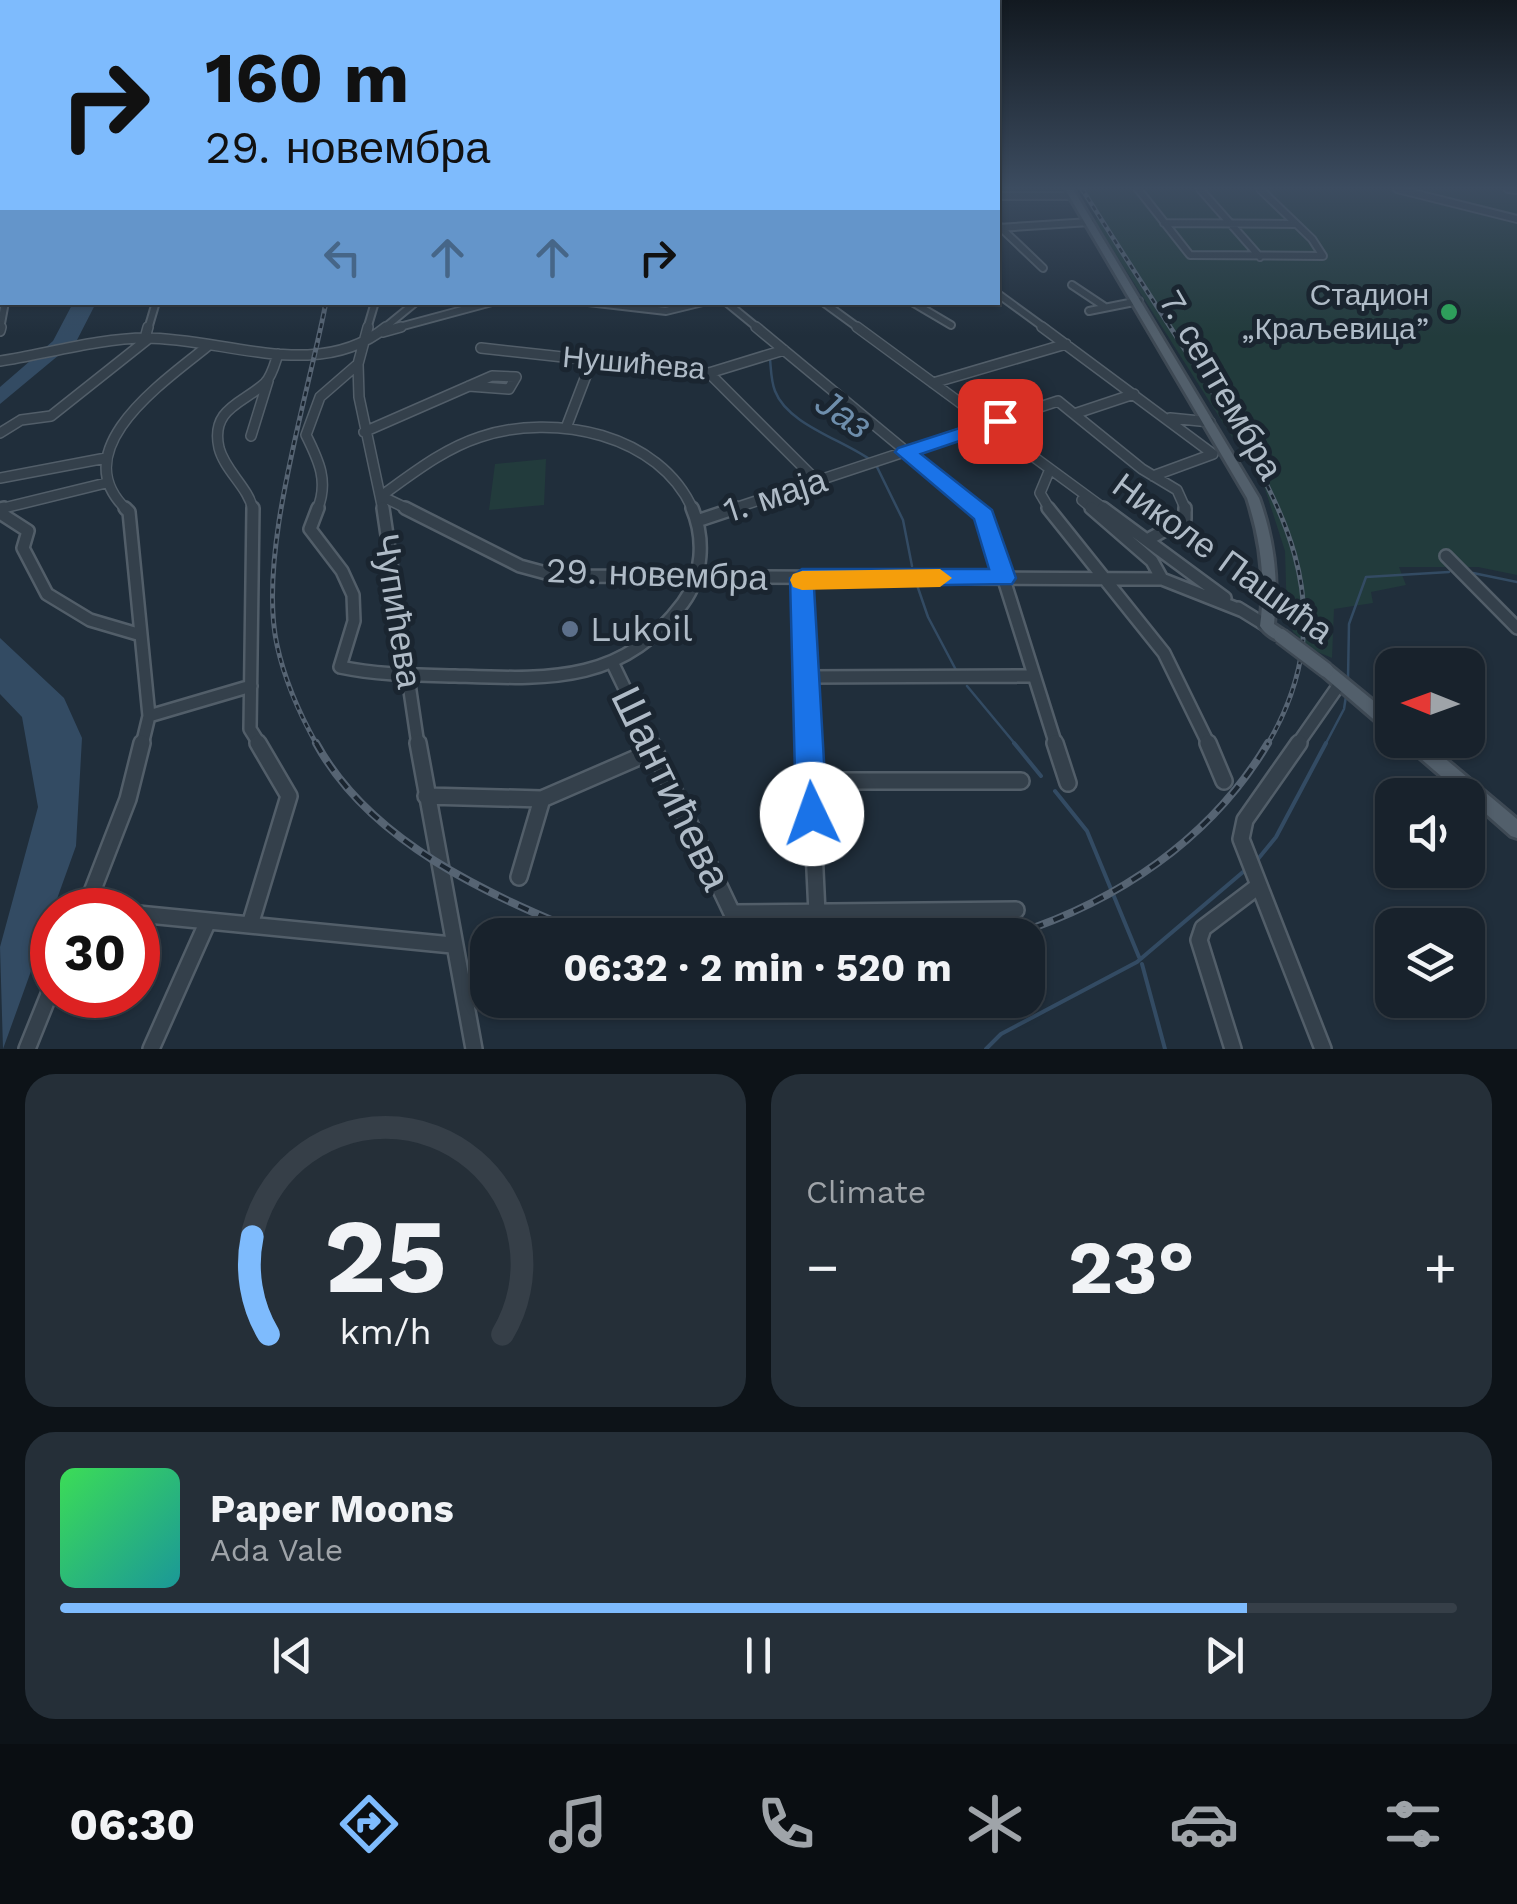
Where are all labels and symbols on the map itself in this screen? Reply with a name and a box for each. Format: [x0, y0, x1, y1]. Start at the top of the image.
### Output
place label: Стадион „Краљевица” [1241, 277, 1429, 346]
street label: 7. септембра [1150, 283, 1292, 487]
marker: Стадион „Краљевица” [1438, 301, 1460, 323]
street label: Нушићева [561, 339, 707, 386]
water label: Јаз [807, 379, 880, 448]
pin [958, 379, 1043, 464]
street label: 1. маја [718, 459, 832, 531]
street label: Николе Пашића [1105, 464, 1342, 652]
street label: Чупићева [365, 531, 431, 692]
street label: 29. новембра [545, 549, 769, 599]
place label: Lukoil [590, 608, 693, 650]
marker: Lukoil [559, 618, 581, 640]
north arrow [1375, 648, 1485, 758]
street label: Шантићева [601, 679, 742, 898]
position arrow [760, 762, 864, 866]
speed limit sign: 30 [30, 888, 160, 1018]

